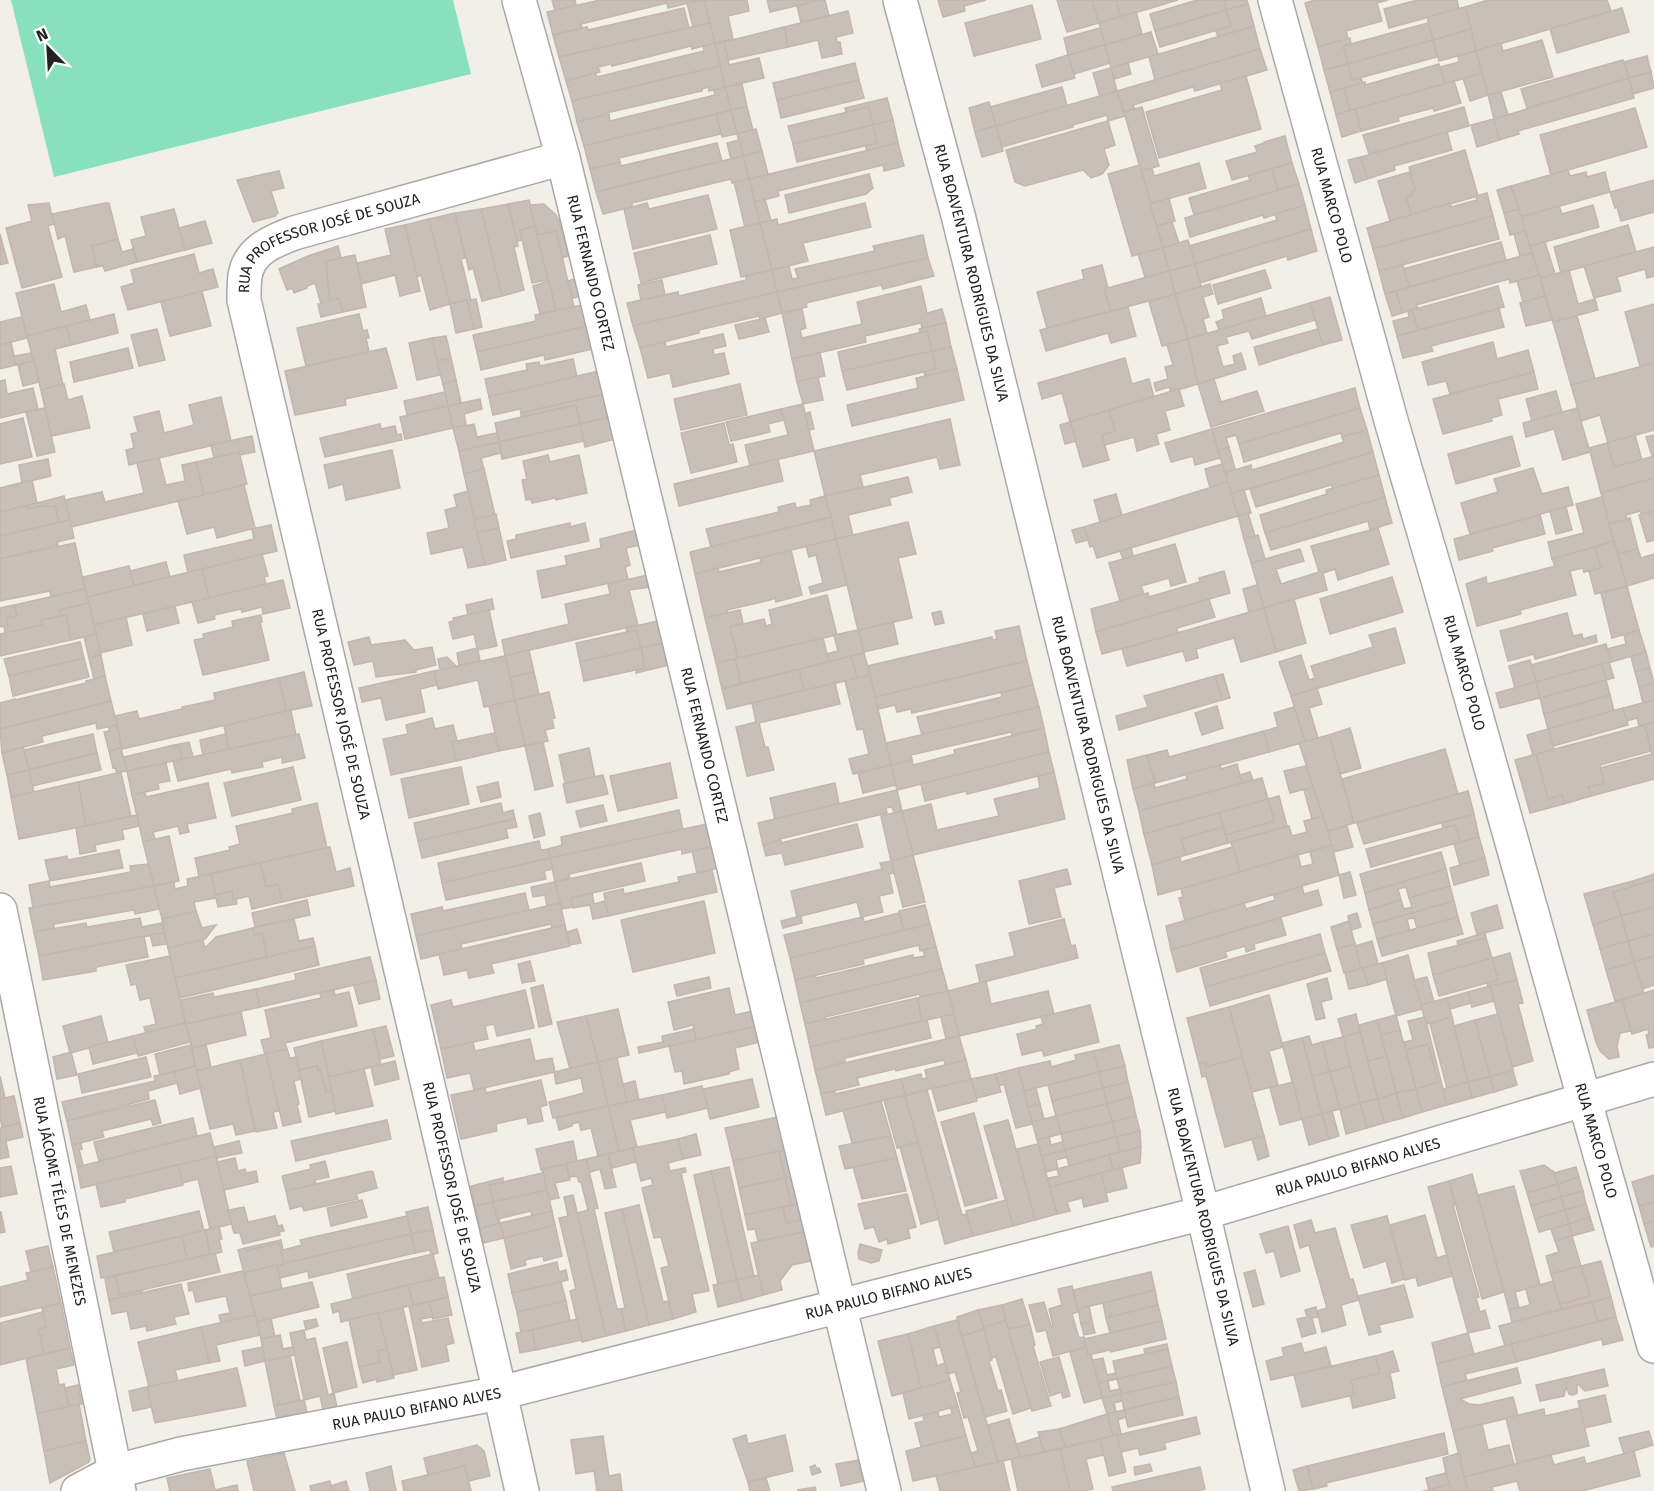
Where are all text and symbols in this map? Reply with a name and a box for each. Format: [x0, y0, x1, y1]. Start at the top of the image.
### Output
north arrow [18, 18, 78, 78]
text: N [33, 24, 51, 46]
street label: RUA BOAVENTURA RODRIGUES DA SILVA [930, 142, 1013, 404]
street label: RUA MARCO POLO [1307, 145, 1356, 265]
street label: RUA PROFESSOR JOSÉ DE SOUZA [235, 189, 422, 293]
street label: RUA FERNANDO CORTEZ [563, 193, 618, 353]
street label: RUA PROFESSOR JOSÉ DE SOUZA [308, 607, 374, 822]
street label: RUA MARCO POLO [1439, 613, 1489, 733]
street label: RUA BOAVENTURA RODRIGUES DA SILVA [1048, 614, 1128, 876]
street label: RUA FERNANDO CORTEZ [677, 665, 732, 825]
street label: RUA PROFESSOR JOSÉ DE SOUZA [419, 1080, 485, 1295]
street label: RUA MARCO POLO [1571, 1081, 1621, 1201]
street label: RUA BOAVENTURA RODRIGUES DA SILVA [1164, 1086, 1243, 1348]
street label: RUA JÁCOME TÉLES DE MENEZES [29, 1095, 90, 1307]
street label: RUA PAULO BIFANO ALVES [1273, 1134, 1443, 1200]
street label: RUA PAULO BIFANO ALVES [803, 1264, 974, 1323]
street label: RUA PAULO BIFANO ALVES [331, 1384, 503, 1434]

